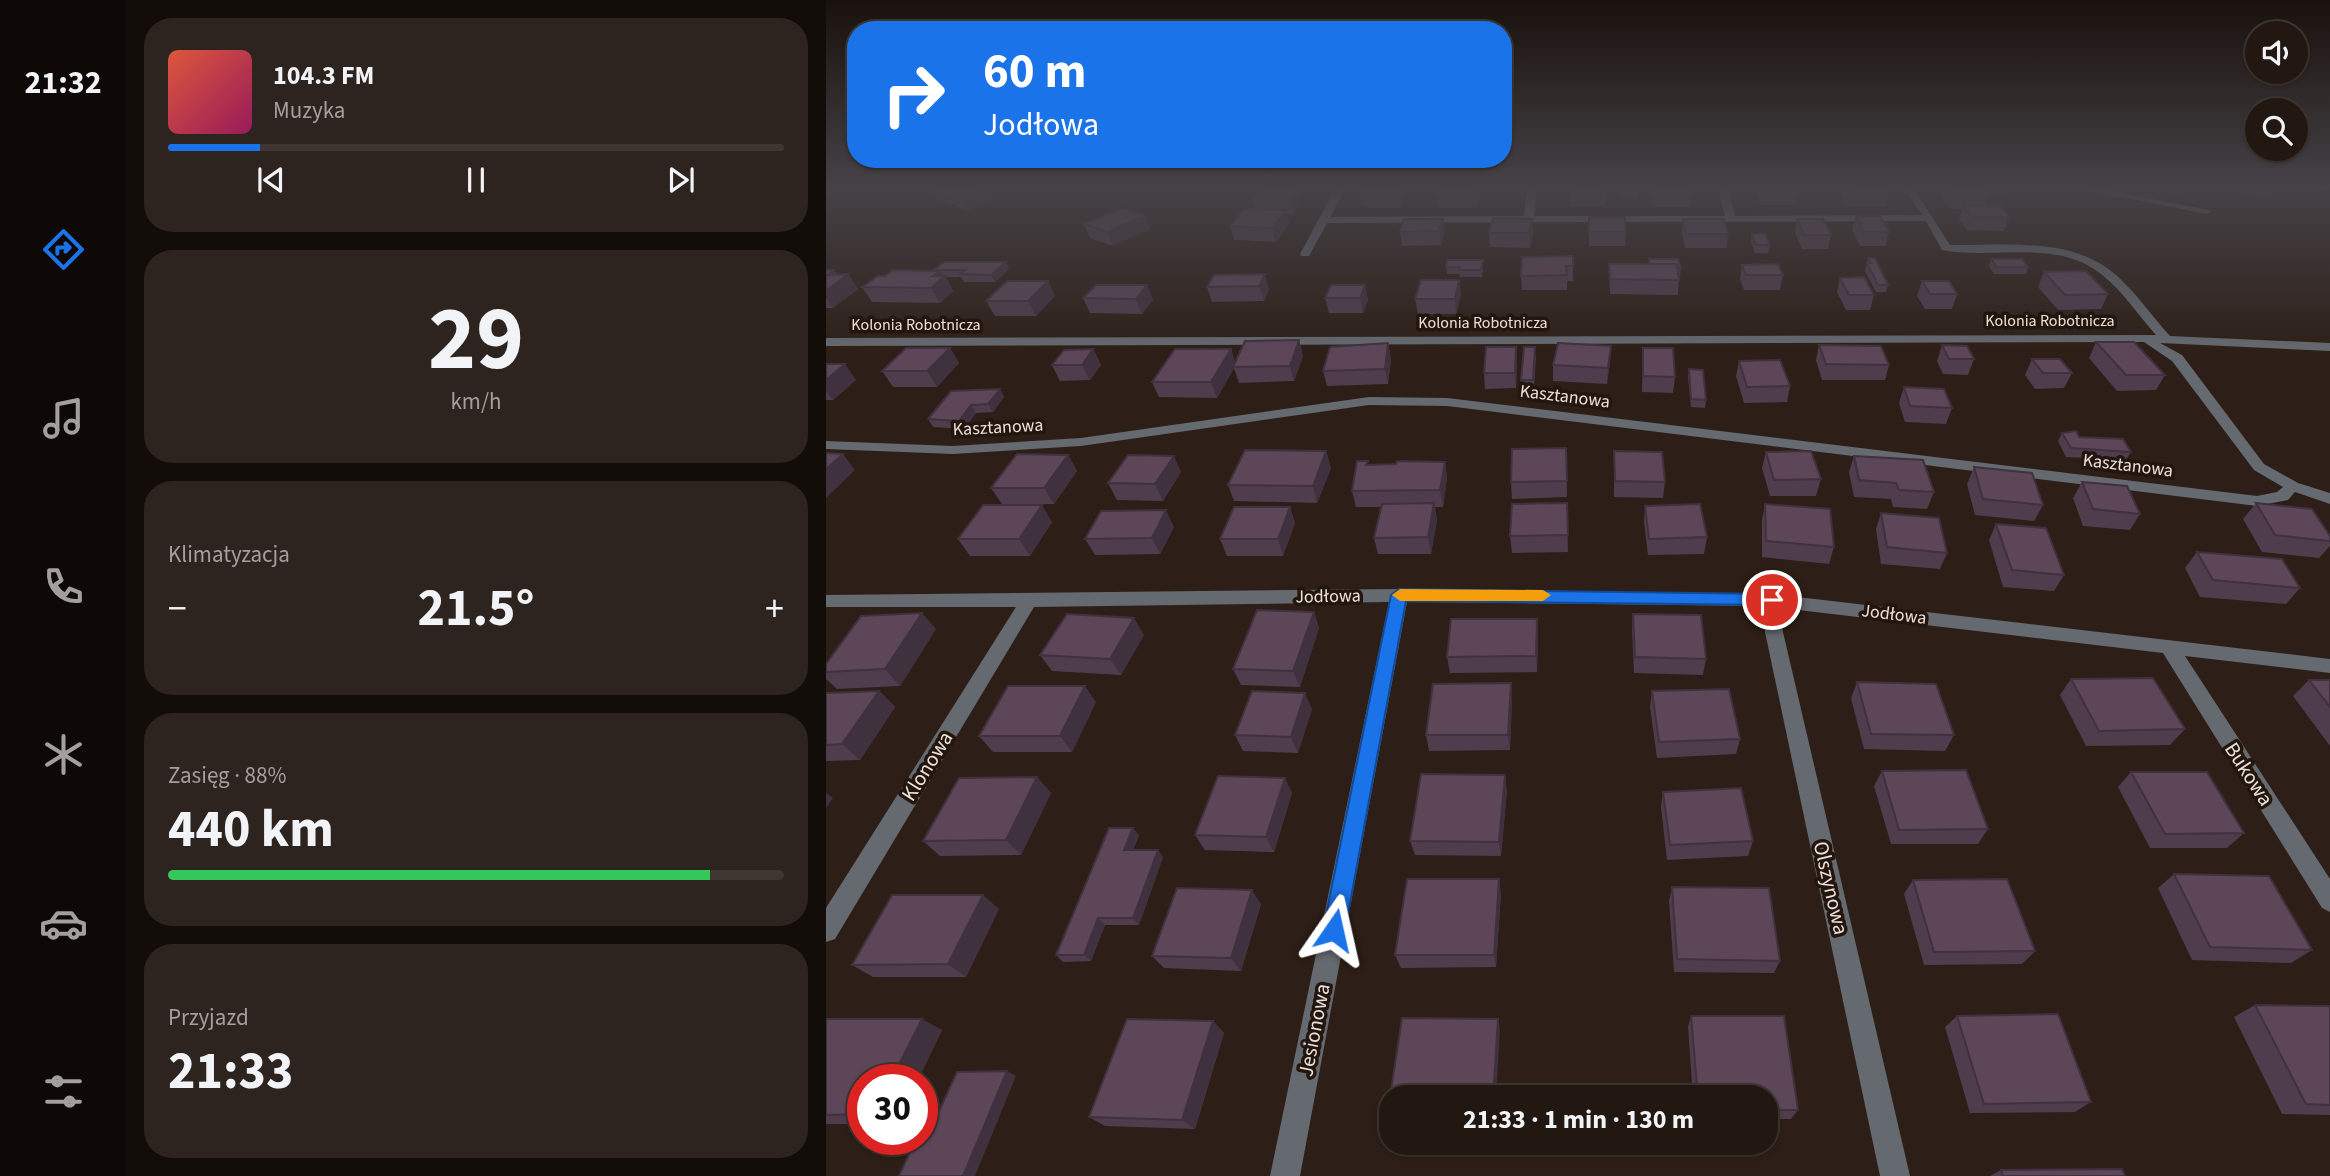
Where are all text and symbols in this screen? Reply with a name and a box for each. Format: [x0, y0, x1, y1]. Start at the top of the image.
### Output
map controls [2245, 21, 2308, 161]
button: sound [2245, 21, 2308, 84]
text: 60 m [983, 37, 1087, 107]
icon: right [868, 49, 959, 140]
text: 104.3 FM [273, 57, 374, 94]
text: 21:32 [24, 60, 102, 106]
text: Muzyka [273, 94, 345, 127]
button: search [2245, 98, 2308, 161]
text: Jodłowa [983, 102, 1099, 148]
icon: previous [252, 161, 290, 199]
icon: pause [457, 161, 495, 199]
icon: next [662, 161, 700, 199]
icon: directions [39, 225, 88, 274]
text: 29 [428, 275, 524, 404]
street label: Kolonia Robotnicza [1985, 310, 2115, 332]
street label: Kolonia Robotnicza [1418, 312, 1548, 334]
street label: Kolonia Robotnicza [851, 314, 981, 336]
street label: Kasztanowa [1518, 379, 1612, 414]
text: km/h [450, 385, 502, 418]
icon: music [39, 394, 88, 443]
street label: Kasztanowa [952, 413, 1044, 442]
street label: Kasztanowa [2081, 448, 2175, 483]
text: Klimatyzacja [168, 538, 290, 571]
icon: phone [39, 562, 88, 611]
pin [1742, 570, 1802, 630]
text: 21.5° [418, 572, 534, 646]
icon: arrive [1753, 581, 1791, 619]
text: − [168, 582, 187, 636]
text: + [765, 582, 784, 636]
street label: Jodłowa [1295, 583, 1361, 610]
street label: Jodłowa [1860, 598, 1928, 631]
street label: Klonowa [894, 725, 960, 807]
icon: climate [39, 730, 88, 779]
street label: Bukowa [2217, 736, 2281, 812]
text: Zasięg · 88% [168, 759, 286, 792]
text: 440 km [168, 793, 334, 867]
street label: Olszynowa [1806, 838, 1856, 938]
position arrow [1297, 893, 1371, 967]
icon: car [39, 899, 88, 948]
street label: Jesionowa [1290, 981, 1338, 1079]
text: Przyjazd [168, 1001, 249, 1034]
text: 21:33 [168, 1035, 293, 1109]
speed limit sign: 30 [847, 1064, 938, 1155]
icon: filters [39, 1067, 88, 1116]
text: 21:33 · 1 min · 130 m [1463, 1101, 1694, 1138]

